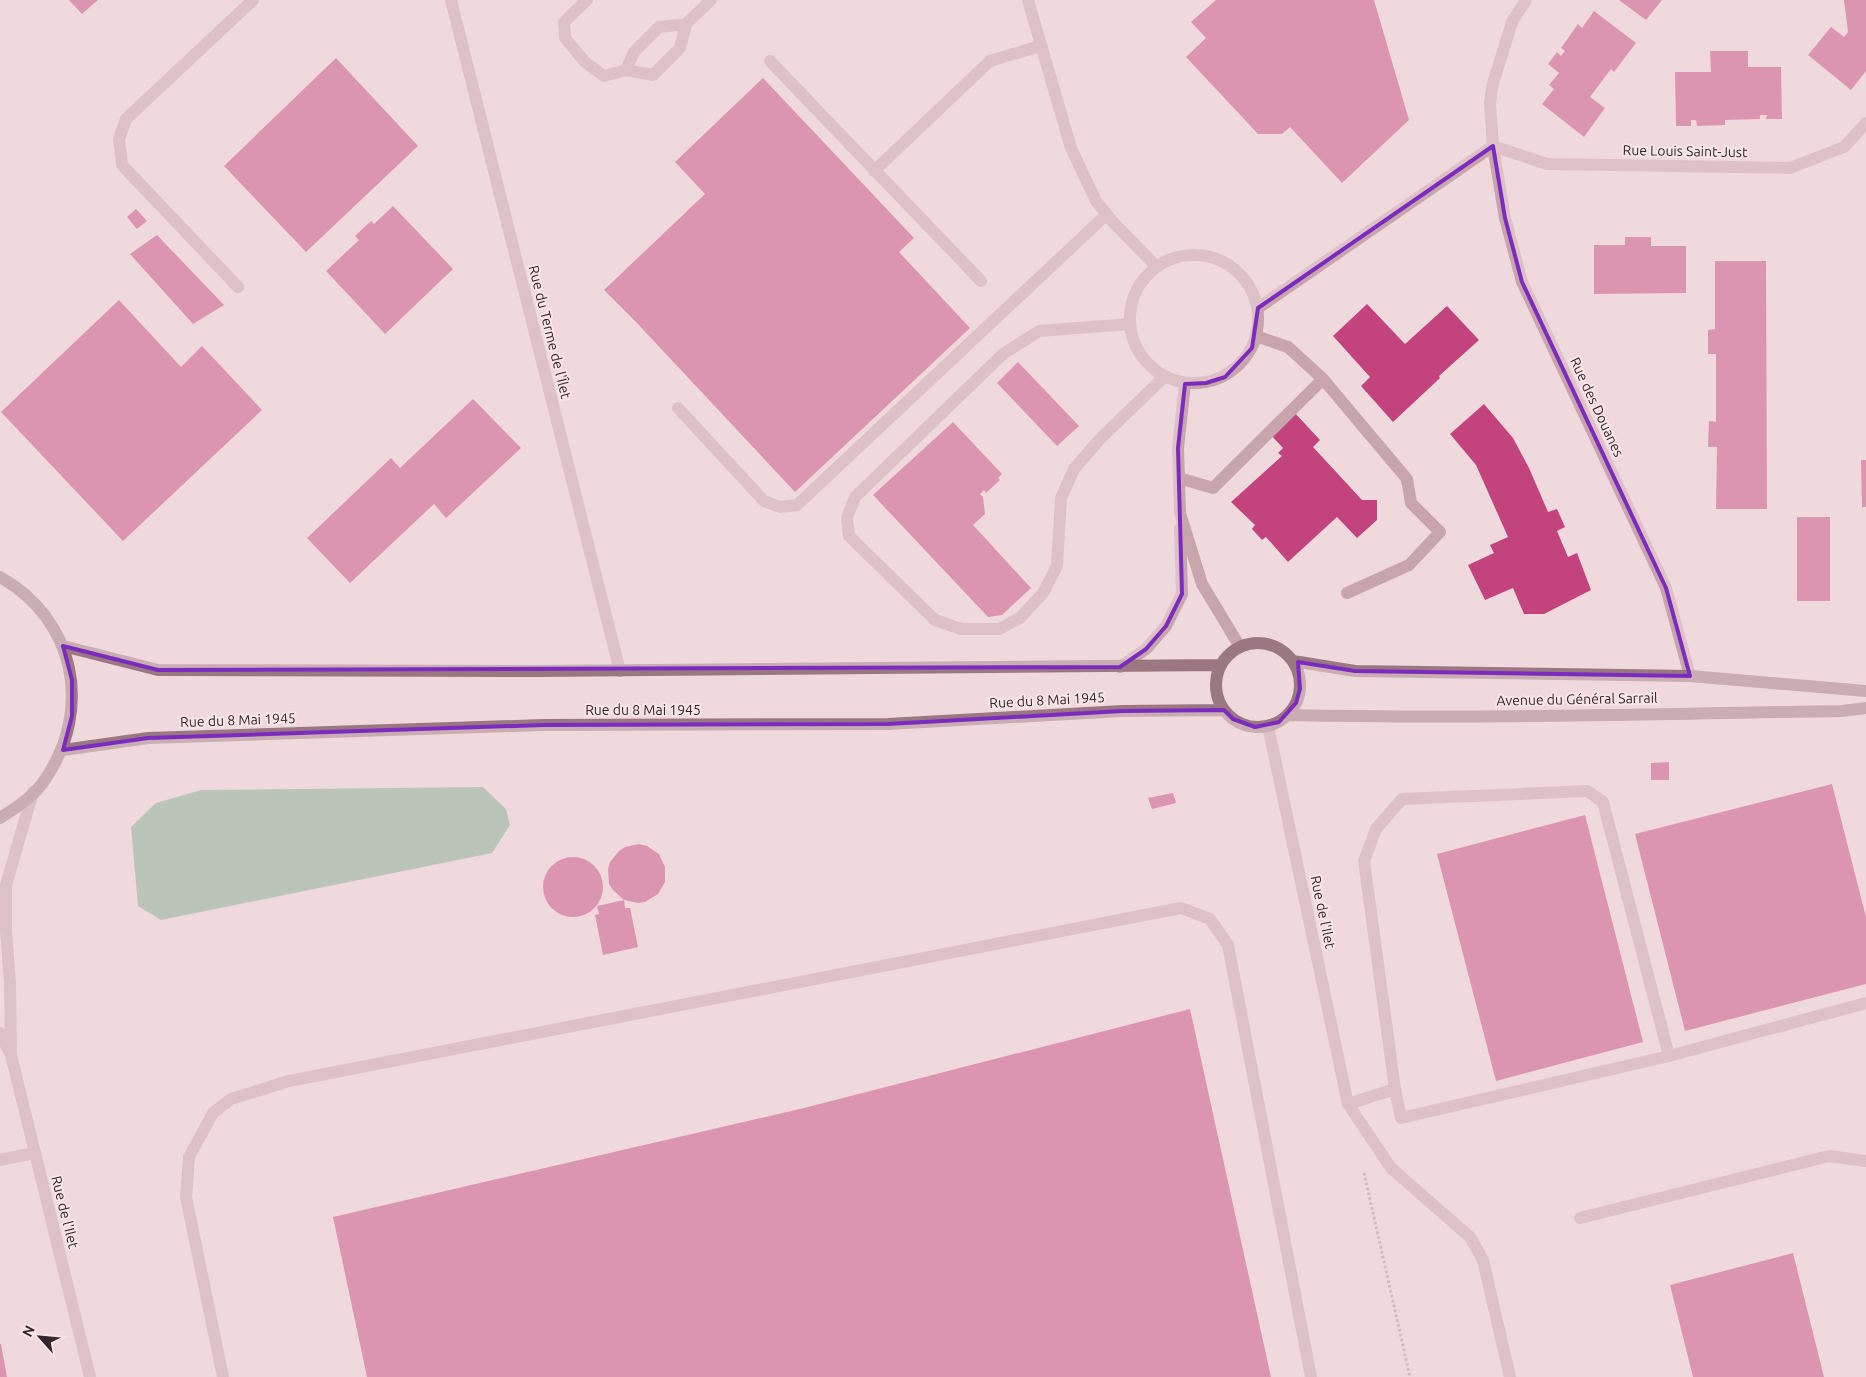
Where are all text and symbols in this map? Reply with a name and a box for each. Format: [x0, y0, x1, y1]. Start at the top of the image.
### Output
street label: Rue Louis Saint-Just [1622, 142, 1748, 160]
street label: Rue du Terme de l'Îlet [526, 263, 575, 401]
street label: Rue des Douanes [1567, 355, 1627, 459]
street label: Rue du 8 Mai 1945 [989, 689, 1105, 711]
street label: Avenue du Général Sarrail [1496, 690, 1658, 708]
street label: Rue du 8 Mai 1945 [585, 702, 701, 718]
street label: Rue du 8 Mai 1945 [180, 710, 296, 730]
street label: Rue de l'Ilet [1307, 874, 1339, 950]
street label: Rue de l'Ilet [48, 1174, 82, 1250]
north arrow [15, 1312, 65, 1362]
text: N [19, 1323, 38, 1339]

